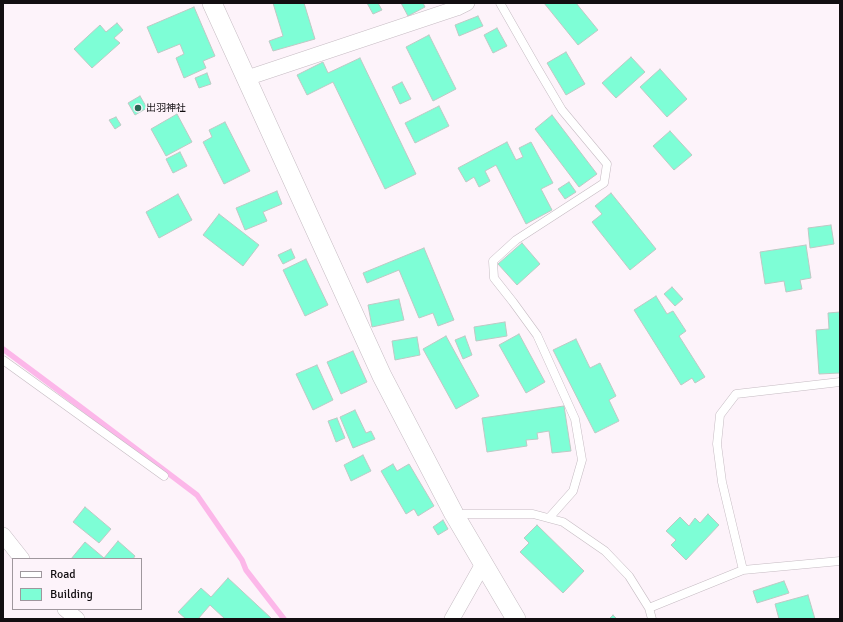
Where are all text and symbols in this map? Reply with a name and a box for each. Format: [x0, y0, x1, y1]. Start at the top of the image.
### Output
place label: 出羽神社 [146, 102, 186, 114]
marker: 出羽神社 [133, 103, 143, 113]
legend [12, 558, 142, 610]
text: Road [50, 567, 76, 582]
text: Building [50, 587, 93, 602]

